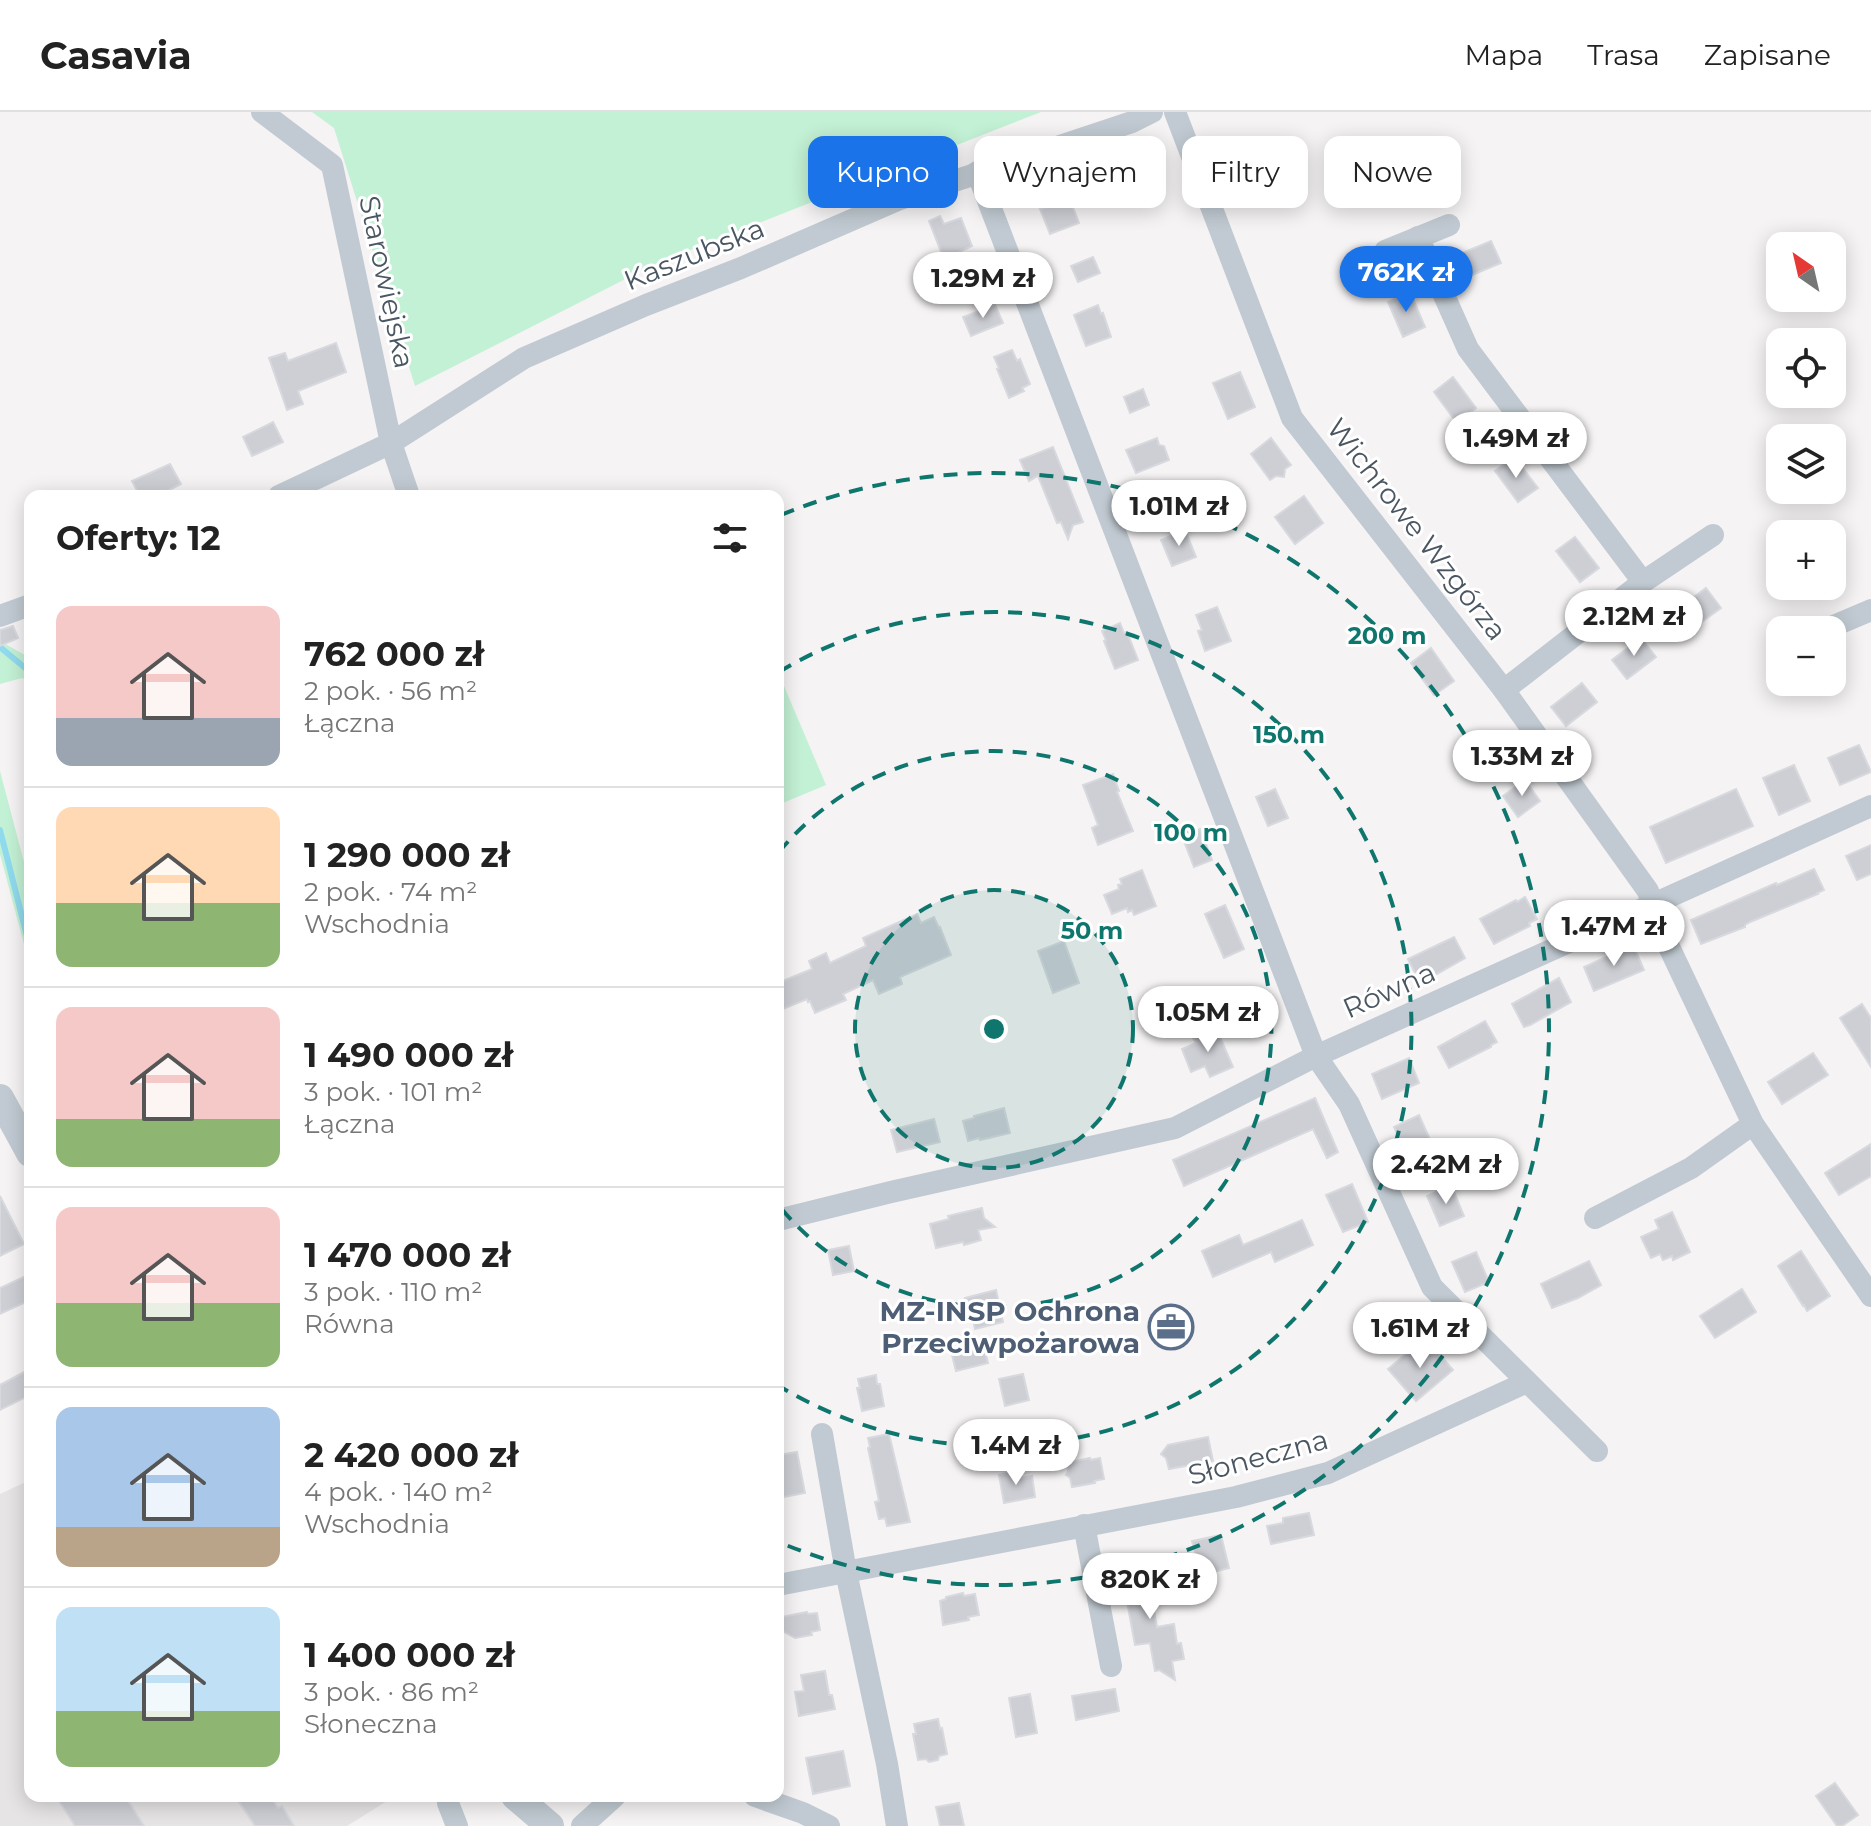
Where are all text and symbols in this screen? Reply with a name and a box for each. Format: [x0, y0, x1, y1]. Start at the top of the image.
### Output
text: Casavia [40, 32, 192, 79]
text: Mapa [1465, 38, 1543, 72]
text: Trasa [1587, 38, 1660, 72]
text: Zapisane [1704, 38, 1831, 72]
chip: Kupno [808, 136, 958, 208]
chip: Wynajem [974, 136, 1166, 208]
chip: Filtry [1182, 136, 1308, 208]
chip: Nowe [1324, 136, 1461, 208]
street label: Starowiejska [352, 193, 422, 371]
street label: Kaszubska [619, 210, 769, 298]
north arrow [1766, 232, 1846, 312]
map controls [1766, 232, 1846, 696]
pin: 762K zł [1332, 246, 1480, 314]
pin: 1.29M zł [900, 252, 1066, 320]
text: 762K zł [1358, 256, 1454, 288]
text: 1.29M zł [931, 262, 1035, 294]
button: locate [1766, 328, 1846, 408]
street label: Wichrowe Wzgórza [1320, 411, 1514, 647]
pin: 1.49M zł [1433, 412, 1599, 480]
text: 1.49M zł [1463, 422, 1569, 454]
button: layers [1766, 424, 1846, 504]
pin: 1.01M zł [1096, 480, 1262, 548]
text: 1.01M zł [1129, 490, 1229, 522]
icon: filters [708, 516, 752, 560]
text: Oferty: 12 [56, 517, 221, 559]
button: + [1766, 520, 1846, 600]
pin: 2.12M zł [1551, 590, 1717, 658]
text: 2.12M zł [1583, 600, 1685, 632]
button: − [1766, 616, 1846, 696]
text: 200 m [1348, 621, 1426, 650]
text: 762 000 zł [304, 633, 484, 675]
icon: home [120, 638, 216, 734]
text: 2 pok. · 56 m² [304, 675, 477, 707]
text: Łączna [304, 707, 395, 739]
text: 150 m [1253, 720, 1325, 749]
pin: 1.33M zł [1439, 730, 1605, 798]
text: 1.33M zł [1471, 740, 1573, 772]
text: 100 m [1154, 818, 1228, 847]
text: 1 290 000 zł [304, 834, 510, 876]
icon: home [120, 839, 216, 935]
text: 2 pok. · 74 m² [304, 876, 477, 908]
pin: 1.47M zł [1531, 900, 1697, 968]
text: Wschodnia [304, 908, 450, 940]
text: 1.47M zł [1562, 910, 1666, 942]
text: 50 m [1061, 916, 1123, 945]
street label: Równa [1338, 955, 1440, 1025]
pin: 1.05M zł [1125, 986, 1291, 1054]
text: 1.05M zł [1156, 996, 1260, 1028]
centre of rings [980, 1015, 1008, 1043]
text: 1 490 000 zł [304, 1034, 513, 1076]
icon: home [120, 1039, 216, 1135]
text: 3 pok. · 101 m² [304, 1076, 482, 1108]
text: Łączna [304, 1108, 395, 1140]
pin: 2.42M zł [1363, 1138, 1529, 1206]
text: 2.42M zł [1391, 1148, 1501, 1180]
text: 1 470 000 zł [304, 1234, 511, 1276]
icon: home [120, 1239, 216, 1335]
text: 3 pok. · 110 m² [304, 1276, 482, 1308]
place label: MZ-INSP Ochrona Przeciwpożarowa [880, 1294, 1140, 1360]
pin: 1.61M zł [1337, 1302, 1503, 1370]
office icon: MZ-INSP Ochrona Przeciwpożarowa [1147, 1303, 1195, 1351]
text: Równa [304, 1308, 394, 1340]
text: 1.61M zł [1371, 1312, 1469, 1344]
pin: 1.4M zł [942, 1419, 1090, 1487]
street label: Słoneczna [1184, 1422, 1332, 1492]
text: 1.4M zł [971, 1429, 1061, 1461]
text: 2 420 000 zł [304, 1434, 518, 1476]
icon: home [120, 1439, 216, 1535]
text: 4 pok. · 140 m² [304, 1476, 493, 1508]
text: Wschodnia [304, 1508, 450, 1540]
pin: 820K zł [1076, 1553, 1224, 1621]
text: 820K zł [1100, 1563, 1200, 1595]
text: 1 400 000 zł [304, 1634, 515, 1676]
icon: home [120, 1639, 216, 1735]
text: 3 pok. · 86 m² [304, 1676, 479, 1708]
text: Słoneczna [304, 1708, 437, 1740]

